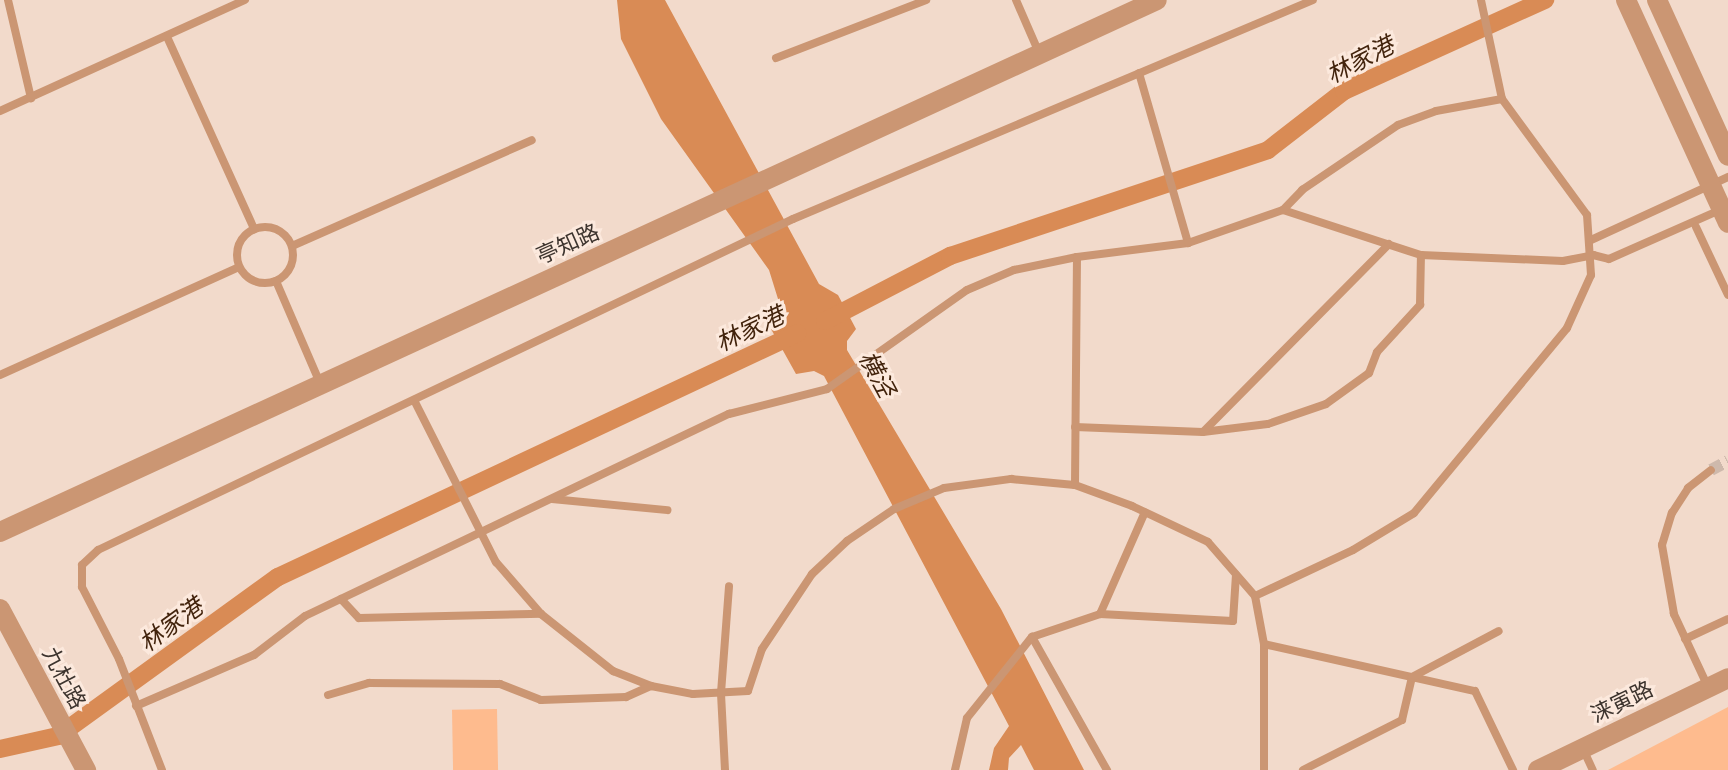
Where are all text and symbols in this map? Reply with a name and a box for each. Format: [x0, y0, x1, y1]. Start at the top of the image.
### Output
water label: 林家港 [1321, 31, 1399, 89]
street label: 亭知路 [532, 219, 604, 269]
water label: 林家港 [711, 301, 789, 357]
water label: 横泾 [853, 346, 901, 402]
water label: 林家港 [133, 592, 209, 658]
street label: 九杜路 [37, 643, 91, 713]
street label: 涞寅路 [1587, 676, 1657, 728]

